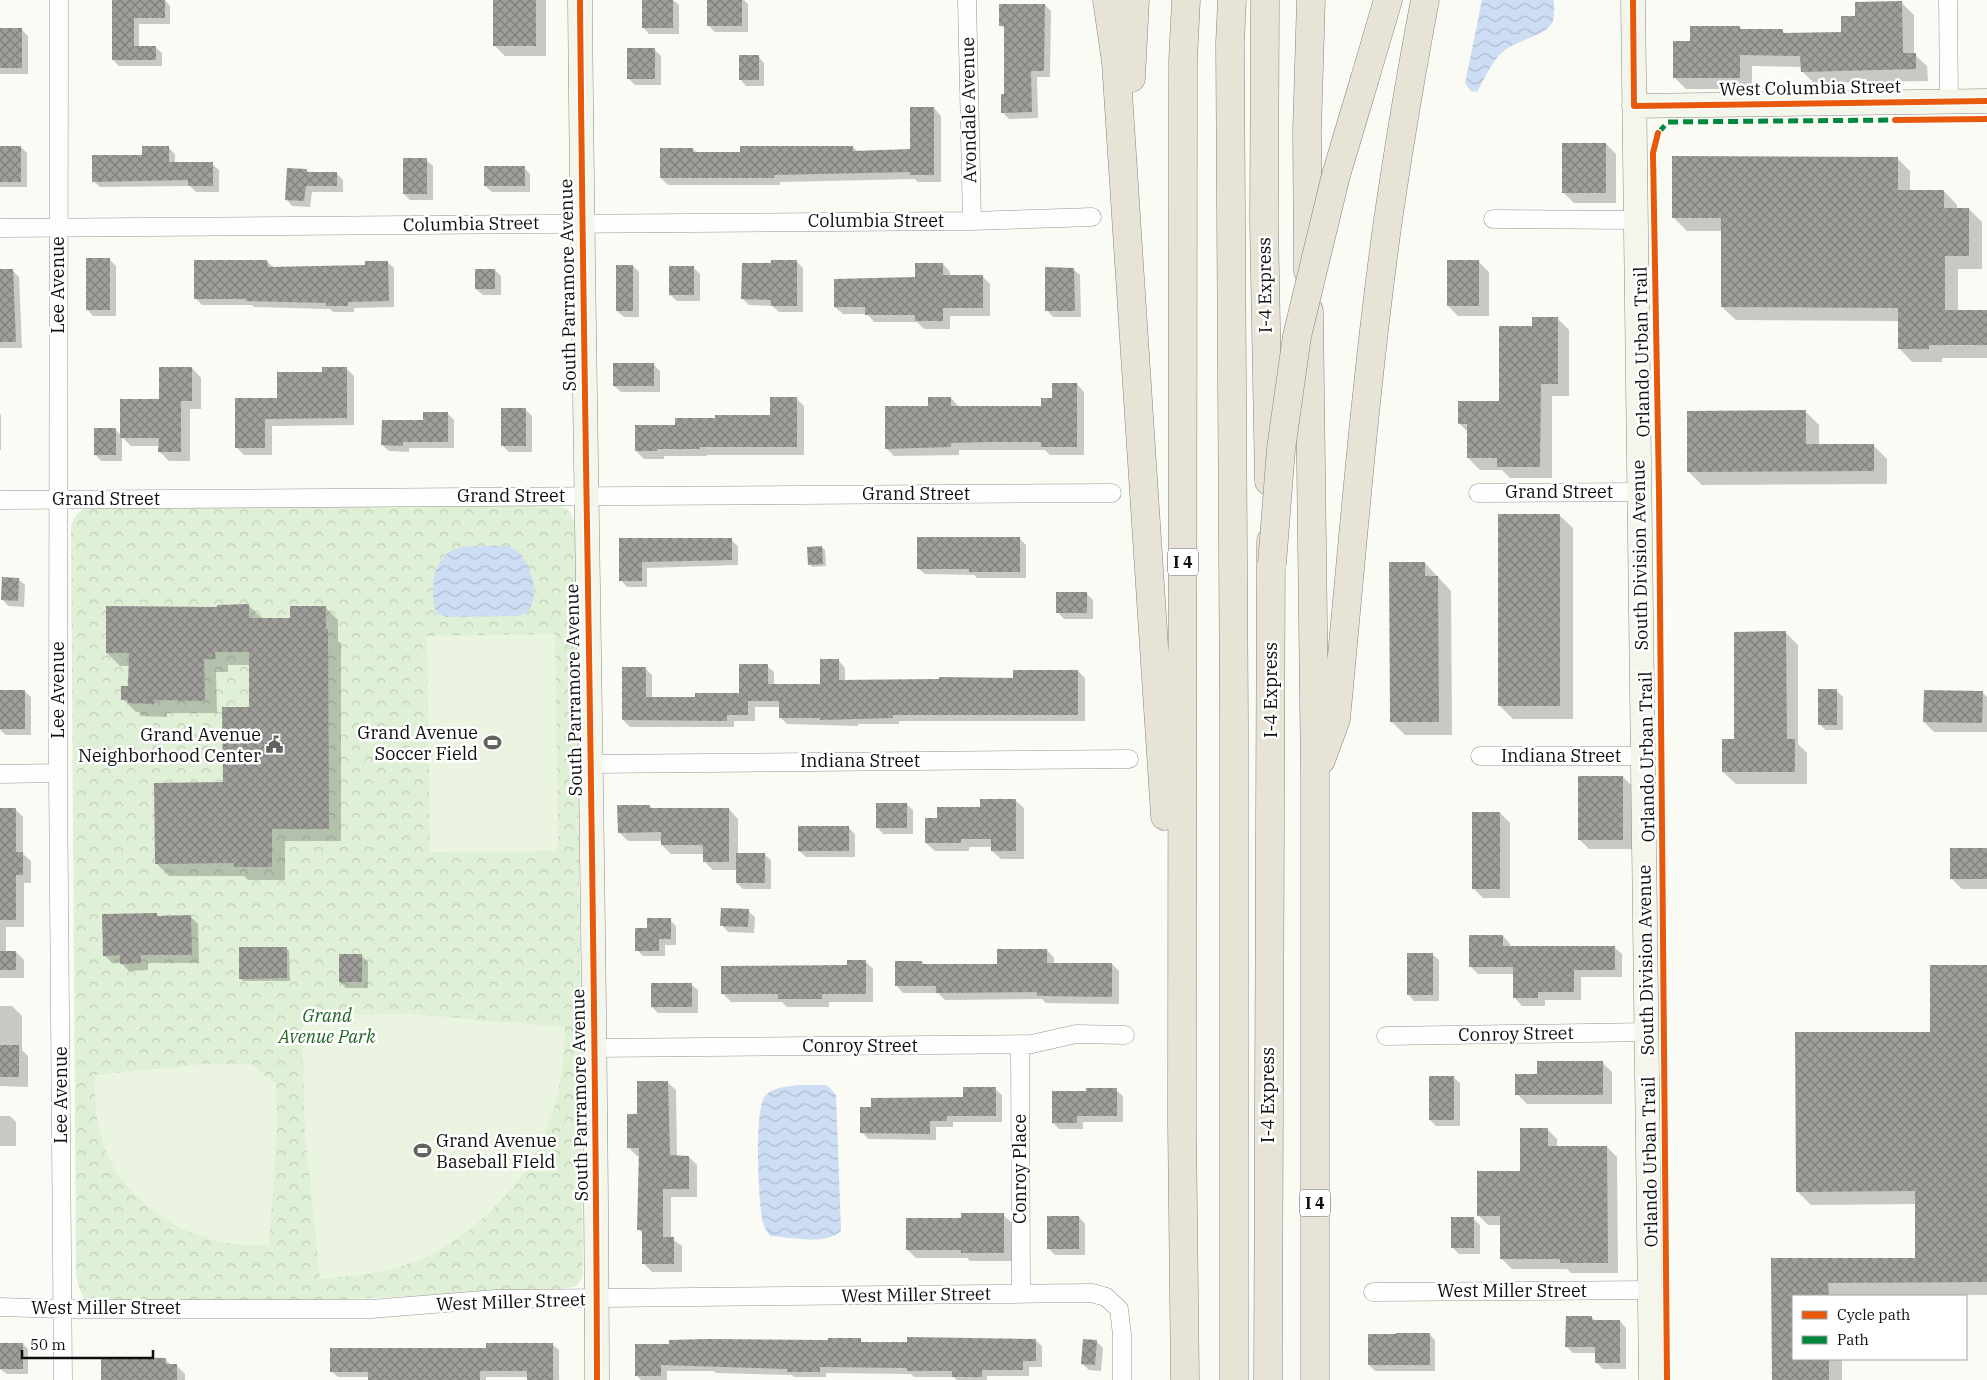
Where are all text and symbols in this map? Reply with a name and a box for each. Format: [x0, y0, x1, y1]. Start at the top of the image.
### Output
street label: Avondale Avenue [956, 37, 981, 183]
street label: West Columbia Street [1719, 74, 1901, 101]
street label: South Parramore Avenue [554, 179, 581, 391]
street label: Columbia Street [808, 209, 944, 232]
street label: Columbia Street [403, 211, 539, 236]
street label: Lee Avenue [46, 236, 69, 334]
street label: I-4 Express [1252, 237, 1277, 333]
street label: Orlando Urban Trail [1629, 266, 1654, 438]
street label: South Division Avenue [1626, 459, 1653, 651]
street label: Grand Street [1505, 480, 1613, 503]
street label: Grand Street [862, 482, 970, 505]
street label: Grand Street [457, 484, 565, 507]
street label: Grand Street [52, 487, 160, 510]
road number: I 4 [1168, 548, 1198, 576]
street label: South Parramore Avenue [560, 584, 587, 796]
street label: Lee Avenue [46, 641, 69, 739]
street label: I-4 Express [1259, 642, 1282, 738]
street label: Orlando Urban Trail [1634, 671, 1659, 843]
place label: Grand Avenue Soccer Field [357, 721, 478, 765]
place label: Grand Avenue Neighborhood Center [78, 723, 261, 767]
sports icon: Grand Avenue Soccer Field [482, 733, 502, 753]
public building icon: Grand Avenue Neighborhood Center [265, 735, 285, 755]
street label: Indiana Street [1501, 744, 1621, 767]
street label: Indiana Street [800, 749, 920, 772]
street label: South Division Avenue [1632, 864, 1659, 1056]
street label: South Parramore Avenue [566, 989, 593, 1201]
park label: Grand Avenue Park [278, 1004, 376, 1048]
street label: Conroy Street [1458, 1021, 1574, 1046]
street label: Conroy Street [802, 1034, 918, 1057]
street label: Lee Avenue [49, 1046, 72, 1144]
street label: I-4 Express [1256, 1047, 1279, 1143]
street label: Orlando Urban Trail [1637, 1076, 1662, 1248]
street label: Conroy Place [1008, 1114, 1031, 1224]
place label: Grand Avenue Baseball FIeld [436, 1129, 557, 1173]
sports icon: Grand Avenue Baseball FIeld [412, 1141, 432, 1161]
road number: I 4 [1300, 1190, 1330, 1216]
street label: West Miller Street [1437, 1279, 1587, 1302]
street label: West Miller Street [841, 1282, 991, 1307]
street label: West Miller Street [436, 1287, 586, 1316]
legend [1792, 1295, 1967, 1360]
street label: West Miller Street [31, 1296, 181, 1319]
text: Cycle path [1837, 1305, 1910, 1324]
scale bar [22, 1328, 154, 1360]
text: Path [1837, 1330, 1869, 1349]
text: 50 m [30, 1335, 66, 1354]

